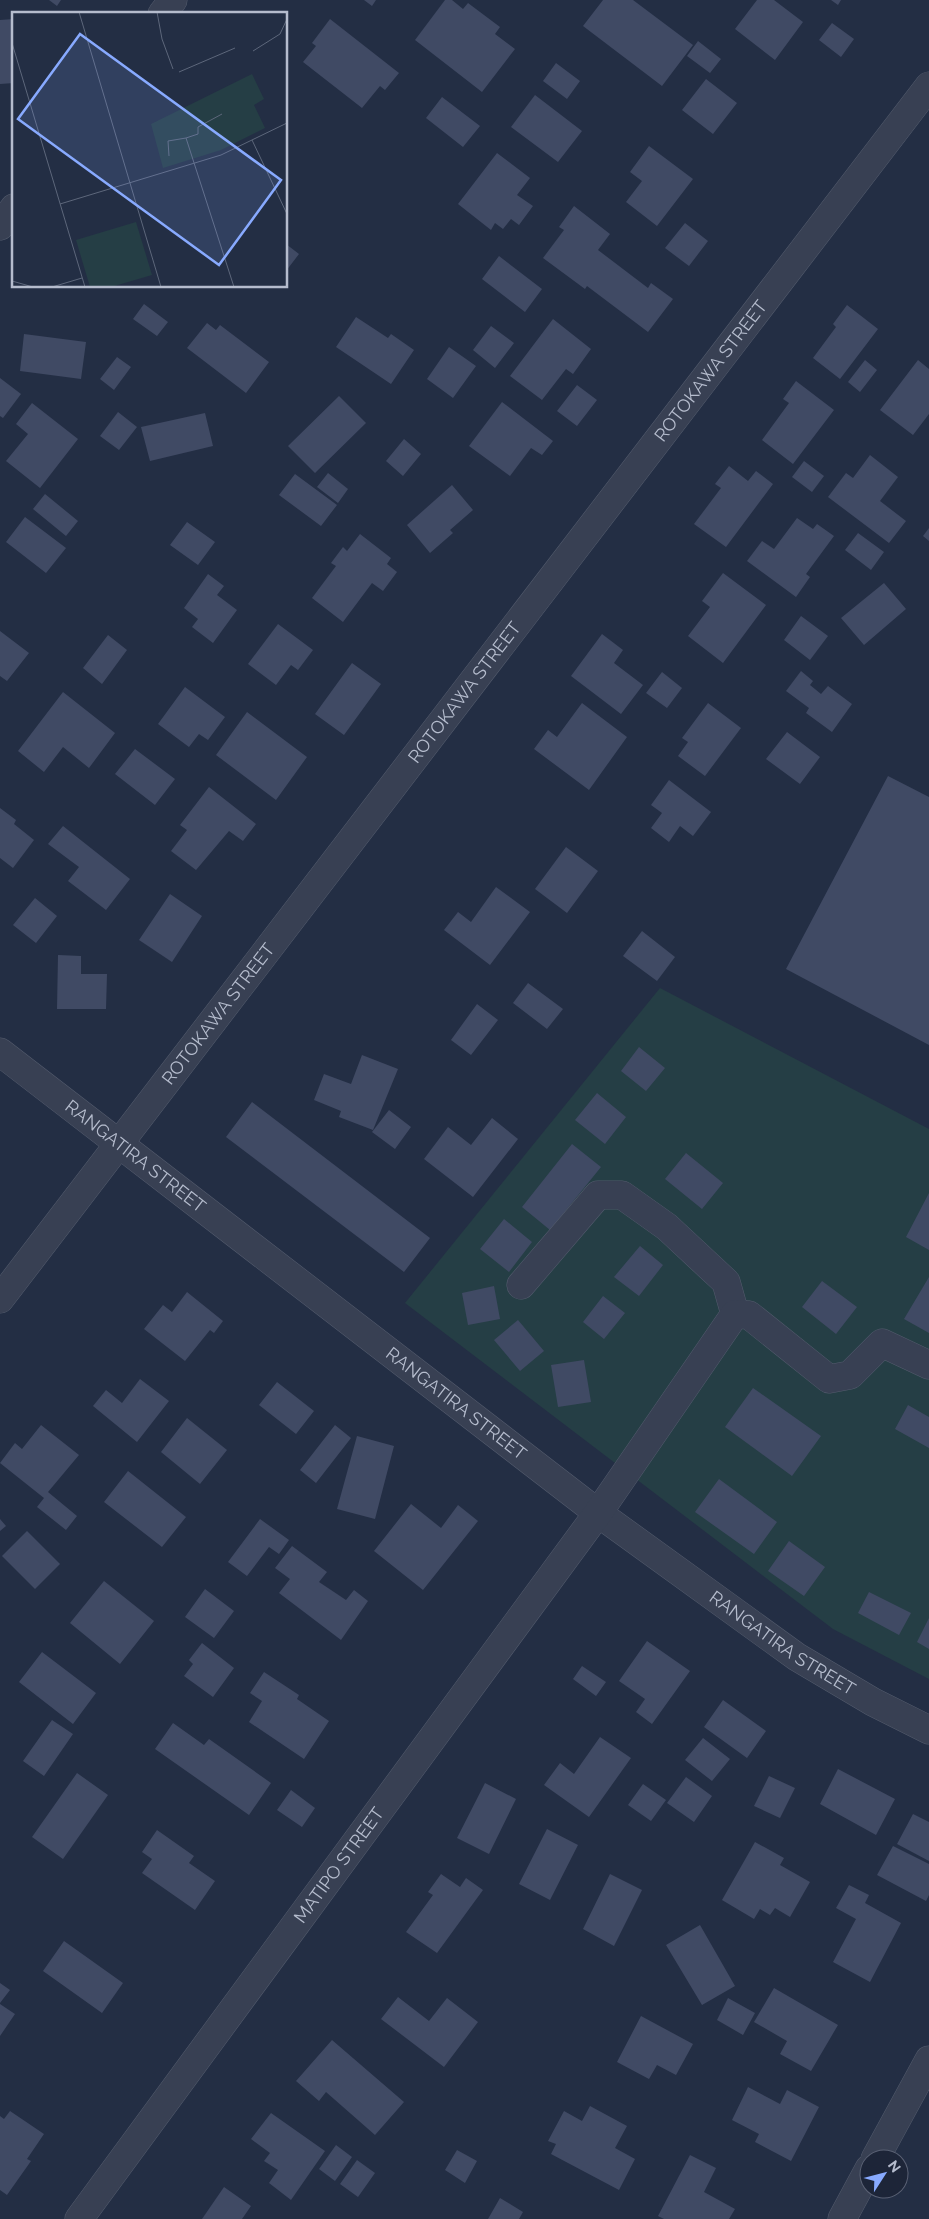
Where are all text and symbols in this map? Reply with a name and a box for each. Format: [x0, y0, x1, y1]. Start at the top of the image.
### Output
inset map [12, 12, 288, 288]
street label: ROTOKAWA STREET [650, 296, 771, 445]
street label: ROTOKAWA STREET [403, 617, 525, 767]
street label: ROTOKAWA STREET [157, 939, 279, 1088]
street label: RANGATIRA STREET [61, 1095, 210, 1217]
street label: RANGATIRA STREET [382, 1343, 531, 1464]
street label: RANGATIRA STREET [706, 1586, 859, 1699]
street label: MATIPO STREET [289, 1803, 388, 1927]
north arrow [859, 2149, 909, 2199]
text: N [885, 2157, 904, 2175]

